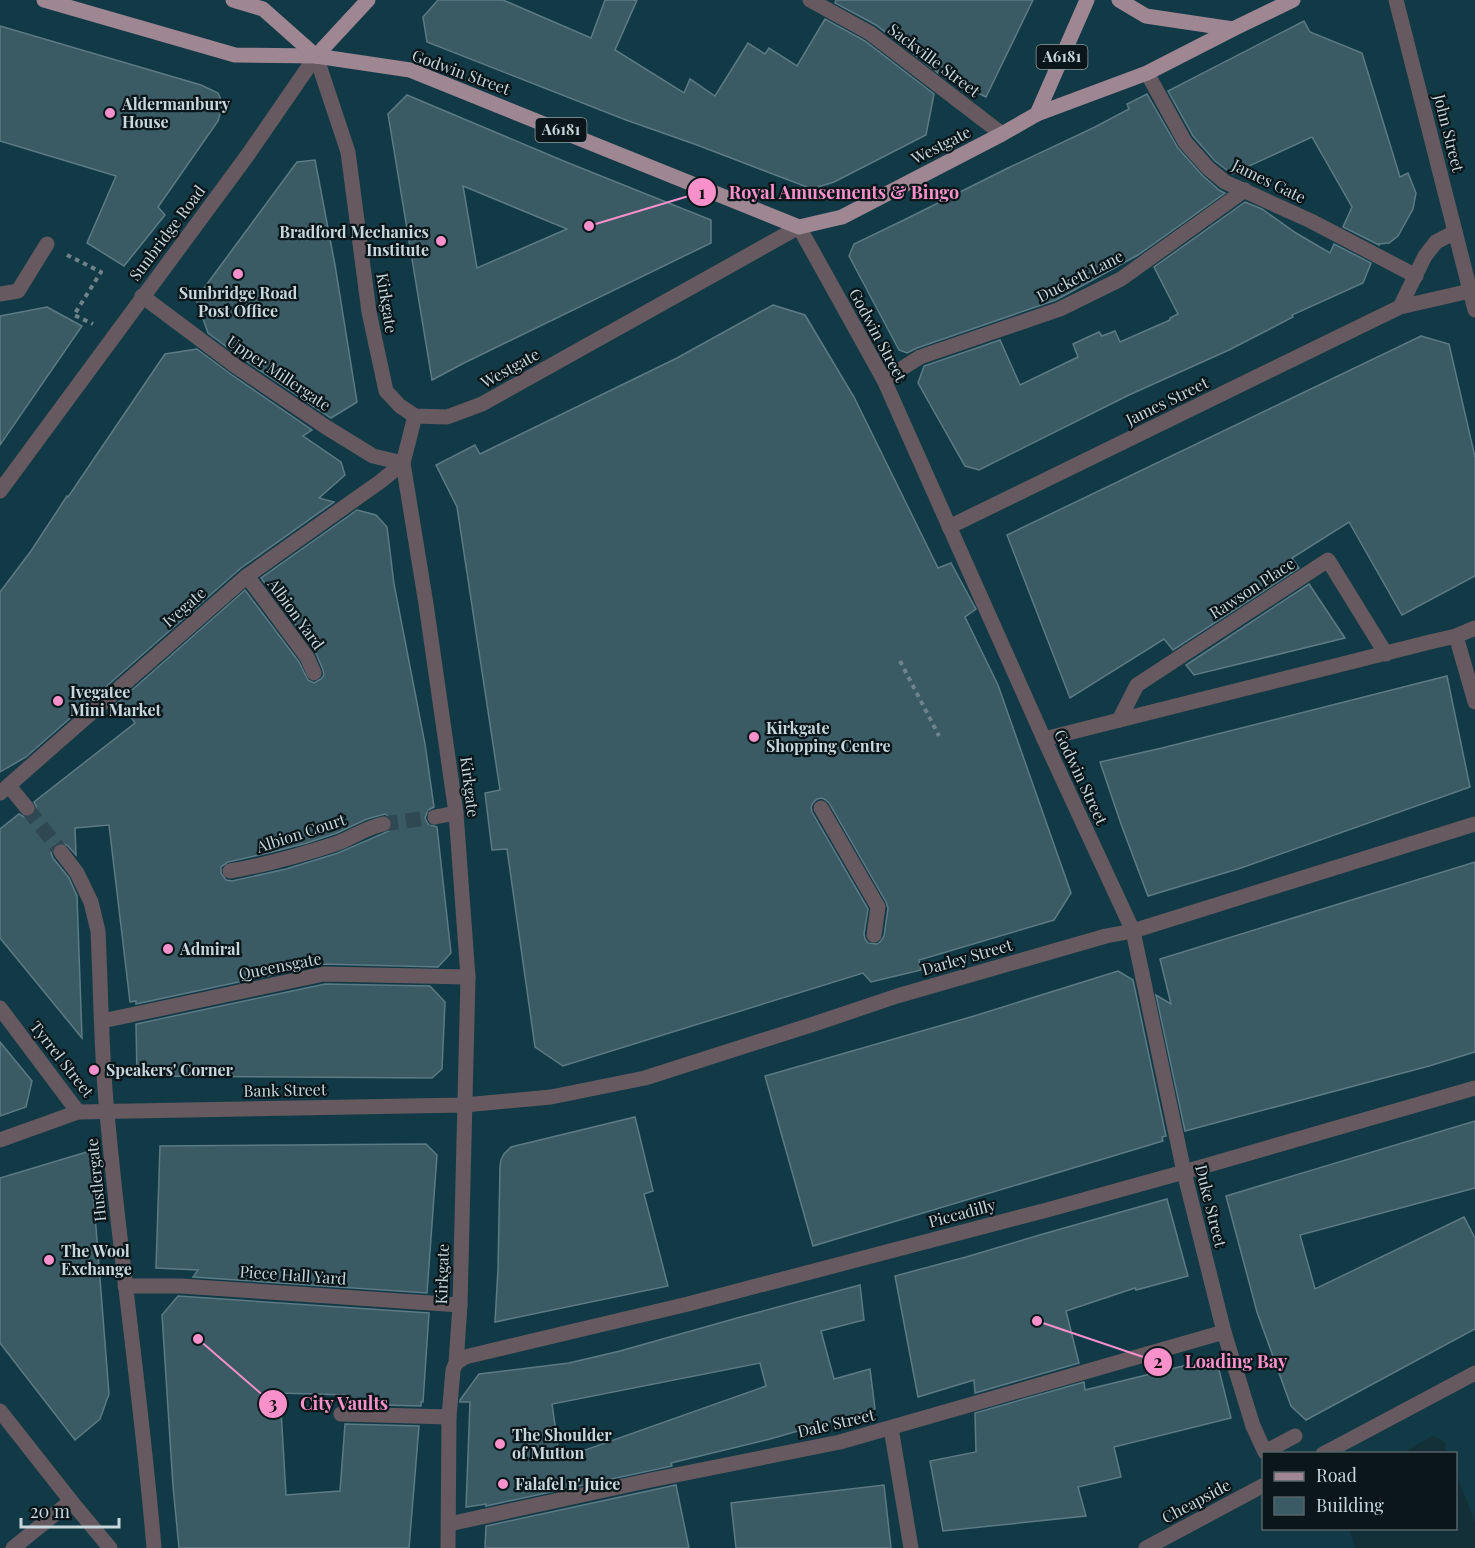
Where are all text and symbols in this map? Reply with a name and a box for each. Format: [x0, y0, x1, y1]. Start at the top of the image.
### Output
street label: Sackville Street [884, 18, 985, 101]
street label: Godwin Street [409, 44, 513, 99]
road number: A6181 [1036, 45, 1088, 69]
street label: John Street [1429, 91, 1469, 174]
place label: Aldermanbury House [121, 93, 231, 132]
marker: Aldermanbury House [103, 106, 117, 120]
road number: A6181 [536, 118, 586, 142]
street label: Westgate [907, 121, 974, 169]
street label: James Gate [1228, 153, 1309, 207]
callout: Royal Amusements & Bingo [687, 174, 972, 210]
text: 1 [699, 180, 706, 204]
text: Royal Amusements & Bingo [729, 180, 959, 204]
street label: Sunbridge Road [124, 181, 209, 285]
place label: Bradford Mechanics Institute [279, 221, 429, 260]
marker: Bradford Mechanics Institute [434, 234, 448, 248]
street label: Duckett Lane [1033, 245, 1127, 306]
marker: Sunbridge Road Post Office [231, 267, 245, 281]
street label: Kirkgate [372, 271, 403, 335]
place label: Sunbridge Road Post Office [179, 282, 298, 321]
street label: Godwin Street [845, 284, 912, 385]
street label: Upper Millergate [223, 330, 335, 415]
street label: Westgate [476, 343, 543, 393]
street label: James Street [1121, 371, 1212, 430]
street label: Rawson Place [1205, 552, 1298, 623]
street label: Albion Yard [263, 573, 329, 653]
street label: Ivegate [158, 582, 210, 631]
place label: Ivegatee Mini Market [70, 681, 162, 720]
marker: Ivegatee Mini Market [51, 694, 65, 708]
place label: Kirkgate Shopping Centre [766, 717, 891, 756]
street label: Godwin Street [1050, 726, 1113, 828]
marker: Kirkgate Shopping Centre [747, 730, 761, 744]
street label: Kirkgate [456, 755, 485, 818]
street label: Albion Court [253, 808, 348, 857]
street label: Darley Street [919, 933, 1015, 979]
place label: Admiral [179, 938, 241, 959]
marker: Admiral [161, 942, 175, 956]
street label: Queensgate [237, 947, 323, 984]
street label: Tyrrel Street [26, 1016, 99, 1101]
place label: Speakers' Corner [106, 1059, 233, 1080]
marker: Speakers' Corner [87, 1063, 101, 1077]
street label: Bank Street [243, 1078, 327, 1101]
street label: Hustlergate [81, 1137, 110, 1223]
street label: Duke Street [1191, 1162, 1232, 1250]
street label: Piccadilly [926, 1193, 998, 1232]
place label: The Wool Exchange [61, 1240, 132, 1279]
street label: Kirkgate [430, 1243, 453, 1305]
marker: The Wool Exchange [42, 1253, 56, 1267]
street label: Piece Hall Yard [239, 1260, 347, 1289]
callout: Loading Bay [1143, 1344, 1299, 1380]
text: 2 [1153, 1349, 1163, 1373]
text: Loading Bay [1185, 1349, 1288, 1373]
callout: City Vaults [258, 1386, 401, 1422]
text: 3 [269, 1391, 278, 1415]
text: City Vaults [300, 1391, 388, 1415]
street label: Dale Street [795, 1403, 877, 1442]
place label: The Shoulder of Mutton [512, 1424, 612, 1463]
marker: The Shoulder of Mutton [493, 1437, 507, 1451]
legend [1262, 1452, 1457, 1530]
text: Road [1316, 1463, 1357, 1487]
place label: Falafel n' Juice [515, 1473, 620, 1494]
street label: Cheapside [1158, 1474, 1234, 1527]
marker: Falafel n' Juice [496, 1477, 510, 1491]
scale bar [21, 1491, 118, 1529]
text: Building [1316, 1493, 1384, 1517]
text: 20 m [30, 1499, 70, 1523]

